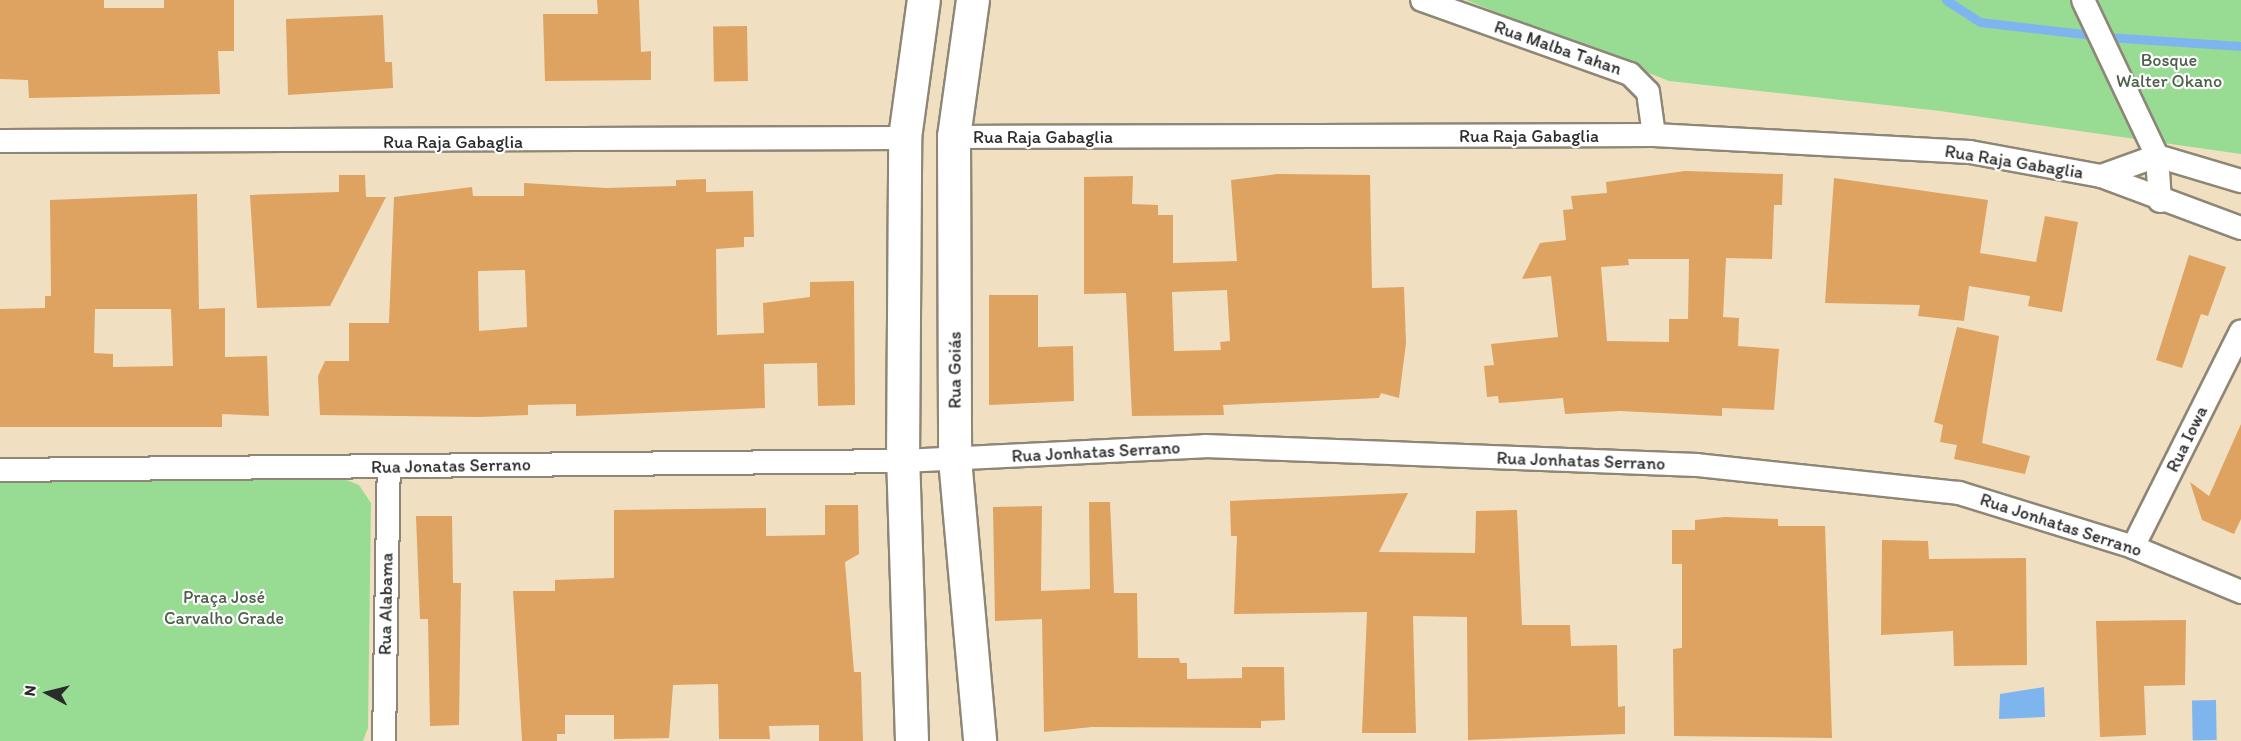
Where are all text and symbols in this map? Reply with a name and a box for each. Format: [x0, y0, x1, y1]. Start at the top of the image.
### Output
street label: Rua Malba Tahan [1493, 17, 1623, 79]
park label: Bosque Walter Okano [2116, 50, 2222, 92]
street label: Rua Raja Gabaglia [1459, 125, 1599, 147]
street label: Rua Raja Gabaglia [973, 126, 1113, 148]
street label: Rua Raja Gabaglia [383, 131, 523, 153]
street label: Rua Raja Gabaglia [1943, 140, 2085, 184]
street label: Rua Goiás [944, 331, 966, 409]
street label: Rua Iowa [2162, 402, 2212, 476]
street label: Rua Jonhatas Serrano [1011, 437, 1181, 467]
street label: Rua Jonhatas Serrano [1496, 447, 1666, 475]
street label: Rua Jonatas Serrano [371, 454, 531, 478]
street label: Rua Jonhatas Serrano [1977, 489, 2145, 561]
street label: Rua Alabama [374, 553, 398, 655]
park label: Praça José Carvalho Grade [164, 587, 284, 630]
north arrow [18, 663, 78, 723]
text: N [20, 684, 40, 697]

